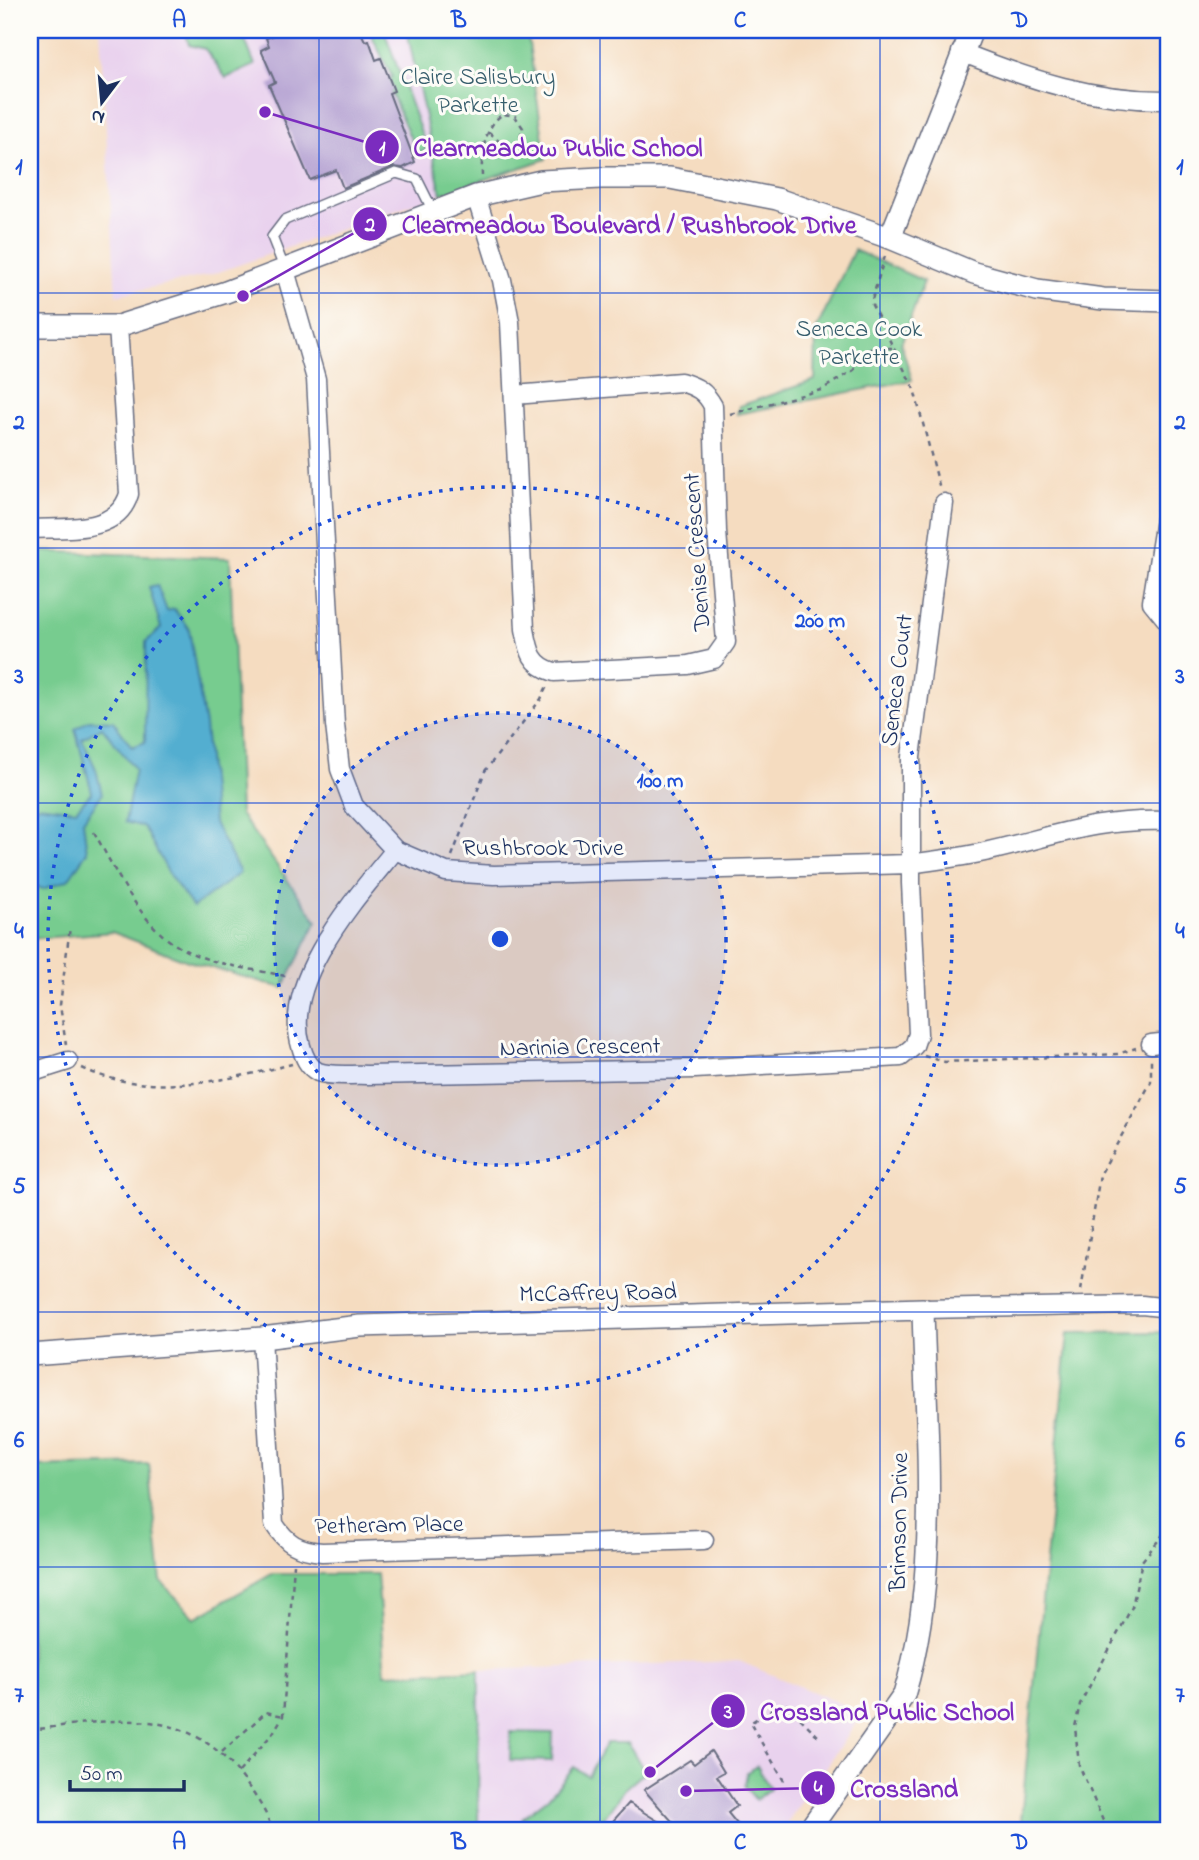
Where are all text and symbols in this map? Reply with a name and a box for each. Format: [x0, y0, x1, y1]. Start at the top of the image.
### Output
text: A [172, 5, 186, 38]
text: B [450, 5, 467, 38]
text: C [734, 5, 747, 38]
text: D [1011, 5, 1028, 38]
park label: Claire Salisbury Parkette [401, 61, 555, 124]
north arrow [66, 66, 136, 136]
text: N [88, 101, 108, 131]
callout: Clearmeadow Public School [364, 124, 717, 171]
text: Clearmeadow Public School [413, 131, 703, 169]
text: 1 [379, 135, 386, 165]
text: 1 [15, 152, 23, 185]
text: 1 [1176, 152, 1184, 185]
callout: Clearmeadow Boulevard / Rushbrook Drive [353, 200, 870, 247]
text: Clearmeadow Boulevard / Rushbrook Drive [402, 208, 858, 246]
text: 2 [364, 211, 376, 241]
park label: Seneca Cook Parkette [796, 313, 923, 376]
text: 2 [12, 407, 25, 440]
text: 2 [1173, 407, 1186, 440]
street label: Denise Crescent [676, 472, 722, 633]
text: 200 m [794, 607, 845, 637]
street label: Seneca Court [873, 612, 924, 749]
text: 3 [13, 661, 24, 694]
text: 3 [1174, 661, 1185, 694]
text: 100 m [637, 767, 683, 797]
street label: Rushbrook Drive [462, 832, 624, 867]
text: 4 [14, 916, 24, 949]
text: 4 [1175, 916, 1185, 949]
centre of rings [488, 927, 512, 951]
street label: Narinia Crescent [499, 1030, 661, 1067]
text: 5 [12, 1171, 26, 1204]
text: 5 [1173, 1171, 1187, 1204]
street label: McCaffrey Road [519, 1276, 678, 1314]
text: 6 [14, 1425, 25, 1458]
text: 6 [1175, 1425, 1186, 1458]
street label: Brimson Drive [882, 1452, 919, 1593]
street label: Petheram Place [314, 1508, 464, 1545]
text: 7 [14, 1680, 24, 1713]
text: 7 [1175, 1680, 1185, 1713]
callout: Crossland Public School [710, 1688, 1028, 1735]
text: Crossland Public School [760, 1695, 1014, 1733]
text: 3 [723, 1698, 733, 1728]
scale bar [70, 1748, 184, 1792]
text: 50 m [80, 1760, 123, 1790]
callout: Crossland [801, 1764, 972, 1811]
text: Crossland [850, 1772, 958, 1810]
text: 4 [814, 1775, 823, 1805]
text: A [172, 1827, 186, 1860]
text: B [450, 1827, 467, 1860]
text: C [734, 1827, 747, 1860]
text: D [1011, 1827, 1028, 1860]

